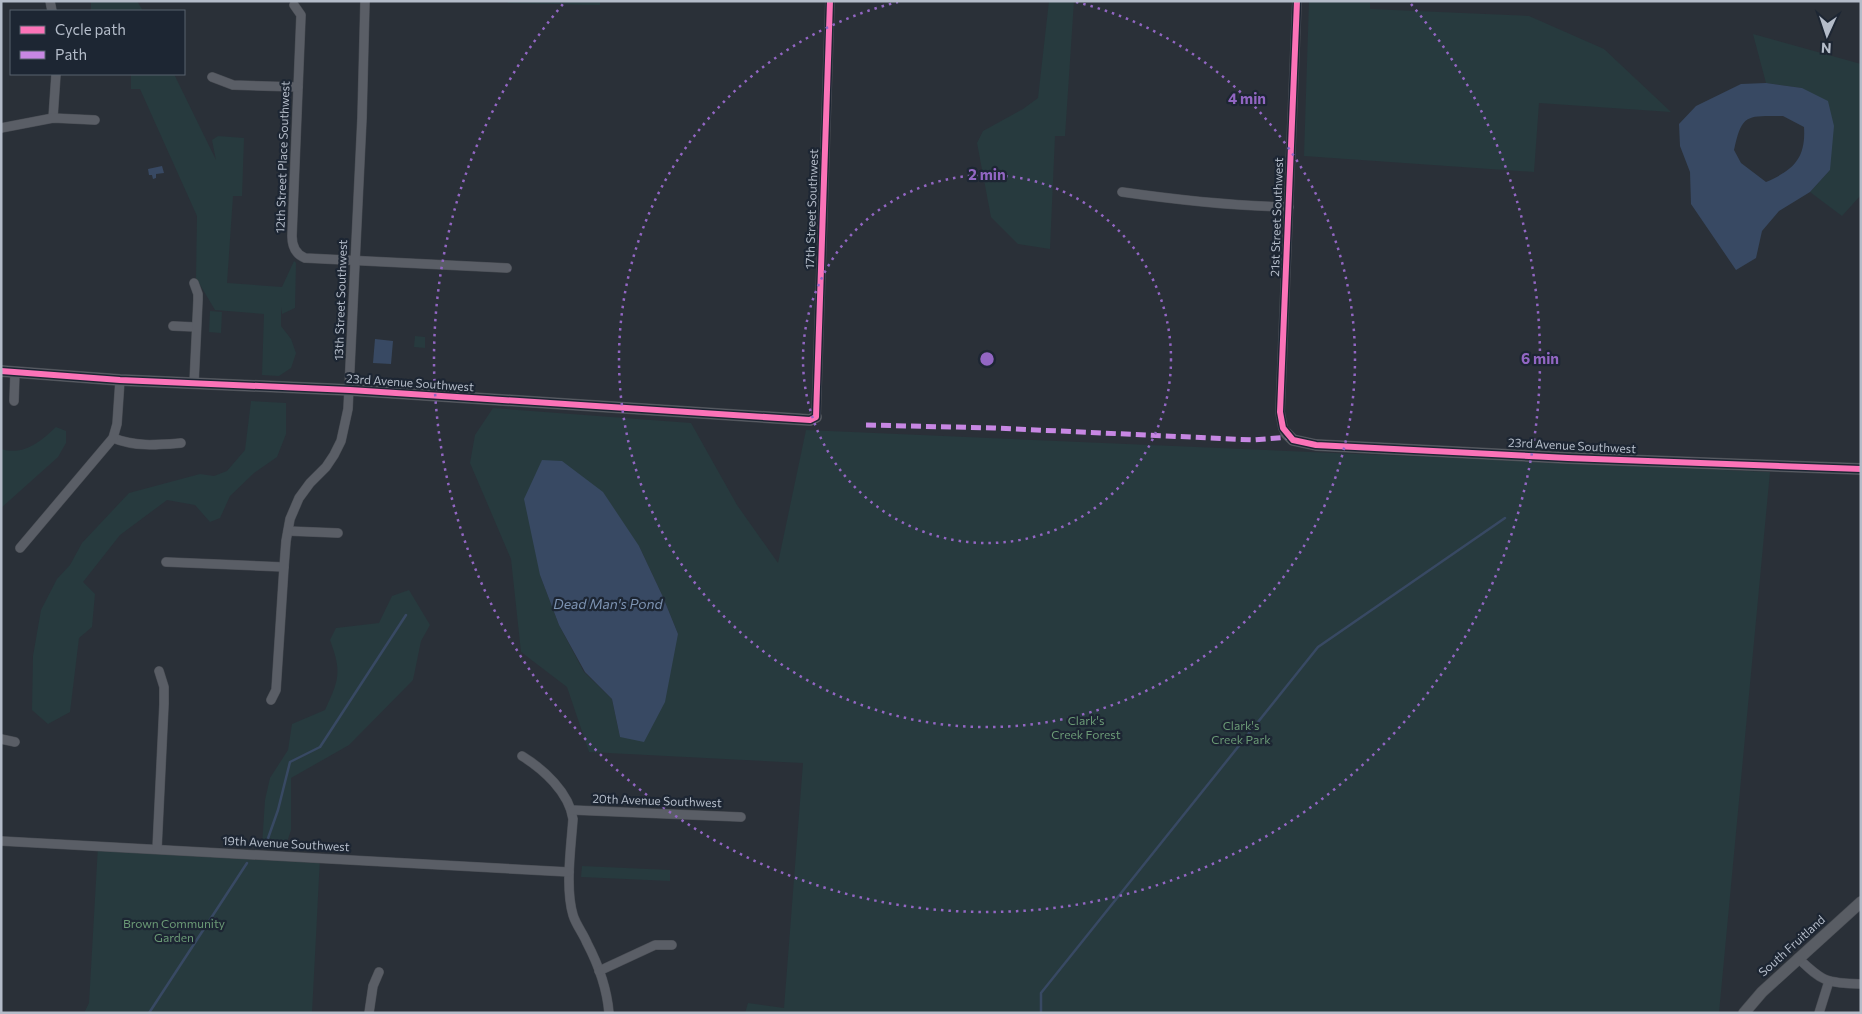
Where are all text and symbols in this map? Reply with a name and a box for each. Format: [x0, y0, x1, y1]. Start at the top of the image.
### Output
legend [10, 10, 185, 75]
north arrow [1802, 10, 1852, 60]
text: Cycle path [55, 20, 126, 38]
text: N [1821, 40, 1832, 57]
text: Path [55, 45, 87, 63]
street label: 12th Street Place Southwest [272, 81, 292, 233]
text: 4 min [1228, 89, 1266, 107]
street label: 17th Street Southwest [802, 148, 820, 269]
street label: 21st Street Southwest [1267, 157, 1285, 277]
text: 2 min [968, 165, 1006, 183]
street label: 13th Street Southwest [331, 239, 349, 361]
text: 6 min [1521, 349, 1559, 367]
centre of rings [978, 350, 996, 368]
street label: 23rd Avenue Southwest [346, 371, 475, 393]
street label: 23rd Avenue Southwest [1508, 435, 1637, 455]
water label: Dead Man's Pond [553, 595, 664, 612]
park label: Clark's Creek Forest [1051, 713, 1121, 741]
park label: Clark's Creek Park [1211, 718, 1271, 746]
street label: 20th Avenue Southwest [592, 791, 722, 809]
street label: 19th Avenue Southwest [222, 833, 350, 853]
street label: South Fruitland [1755, 912, 1827, 979]
park label: Brown Community Garden [123, 916, 225, 944]

